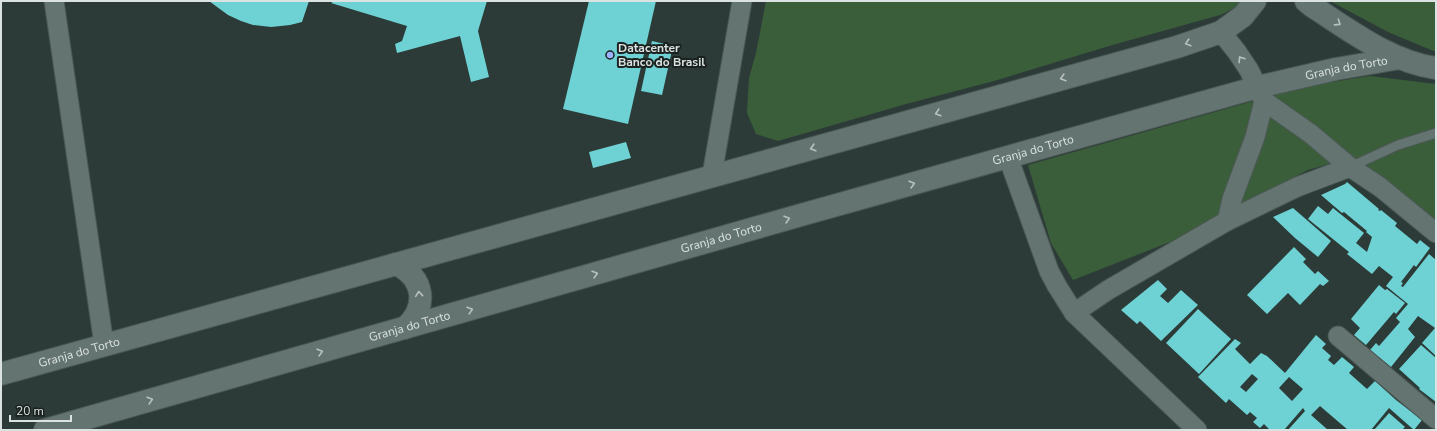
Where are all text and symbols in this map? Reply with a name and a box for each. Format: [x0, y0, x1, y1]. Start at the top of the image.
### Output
one-way arrow [1334, 19, 1341, 26]
one-way arrow [1185, 38, 1192, 47]
place label: Datacenter Banco do Brasil [618, 40, 705, 70]
marker: Datacenter Banco do Brasil [605, 50, 615, 60]
street label: Granja do Torto [1304, 52, 1389, 84]
one-way arrow [1239, 56, 1246, 63]
one-way arrow [1060, 73, 1067, 82]
one-way arrow [935, 108, 942, 117]
street label: Granja do Torto [991, 131, 1076, 169]
one-way arrow [810, 143, 816, 151]
one-way arrow [908, 180, 915, 189]
one-way arrow [783, 215, 790, 224]
street label: Granja do Torto [679, 218, 764, 257]
one-way arrow [591, 270, 598, 279]
one-way arrow [415, 291, 424, 297]
one-way arrow [466, 306, 473, 315]
street label: Granja do Torto [367, 307, 452, 345]
street label: Granja do Torto [37, 333, 122, 371]
one-way arrow [316, 348, 323, 357]
scale bar [10, 397, 71, 423]
one-way arrow [147, 397, 154, 405]
text: 20 m [16, 403, 44, 419]

